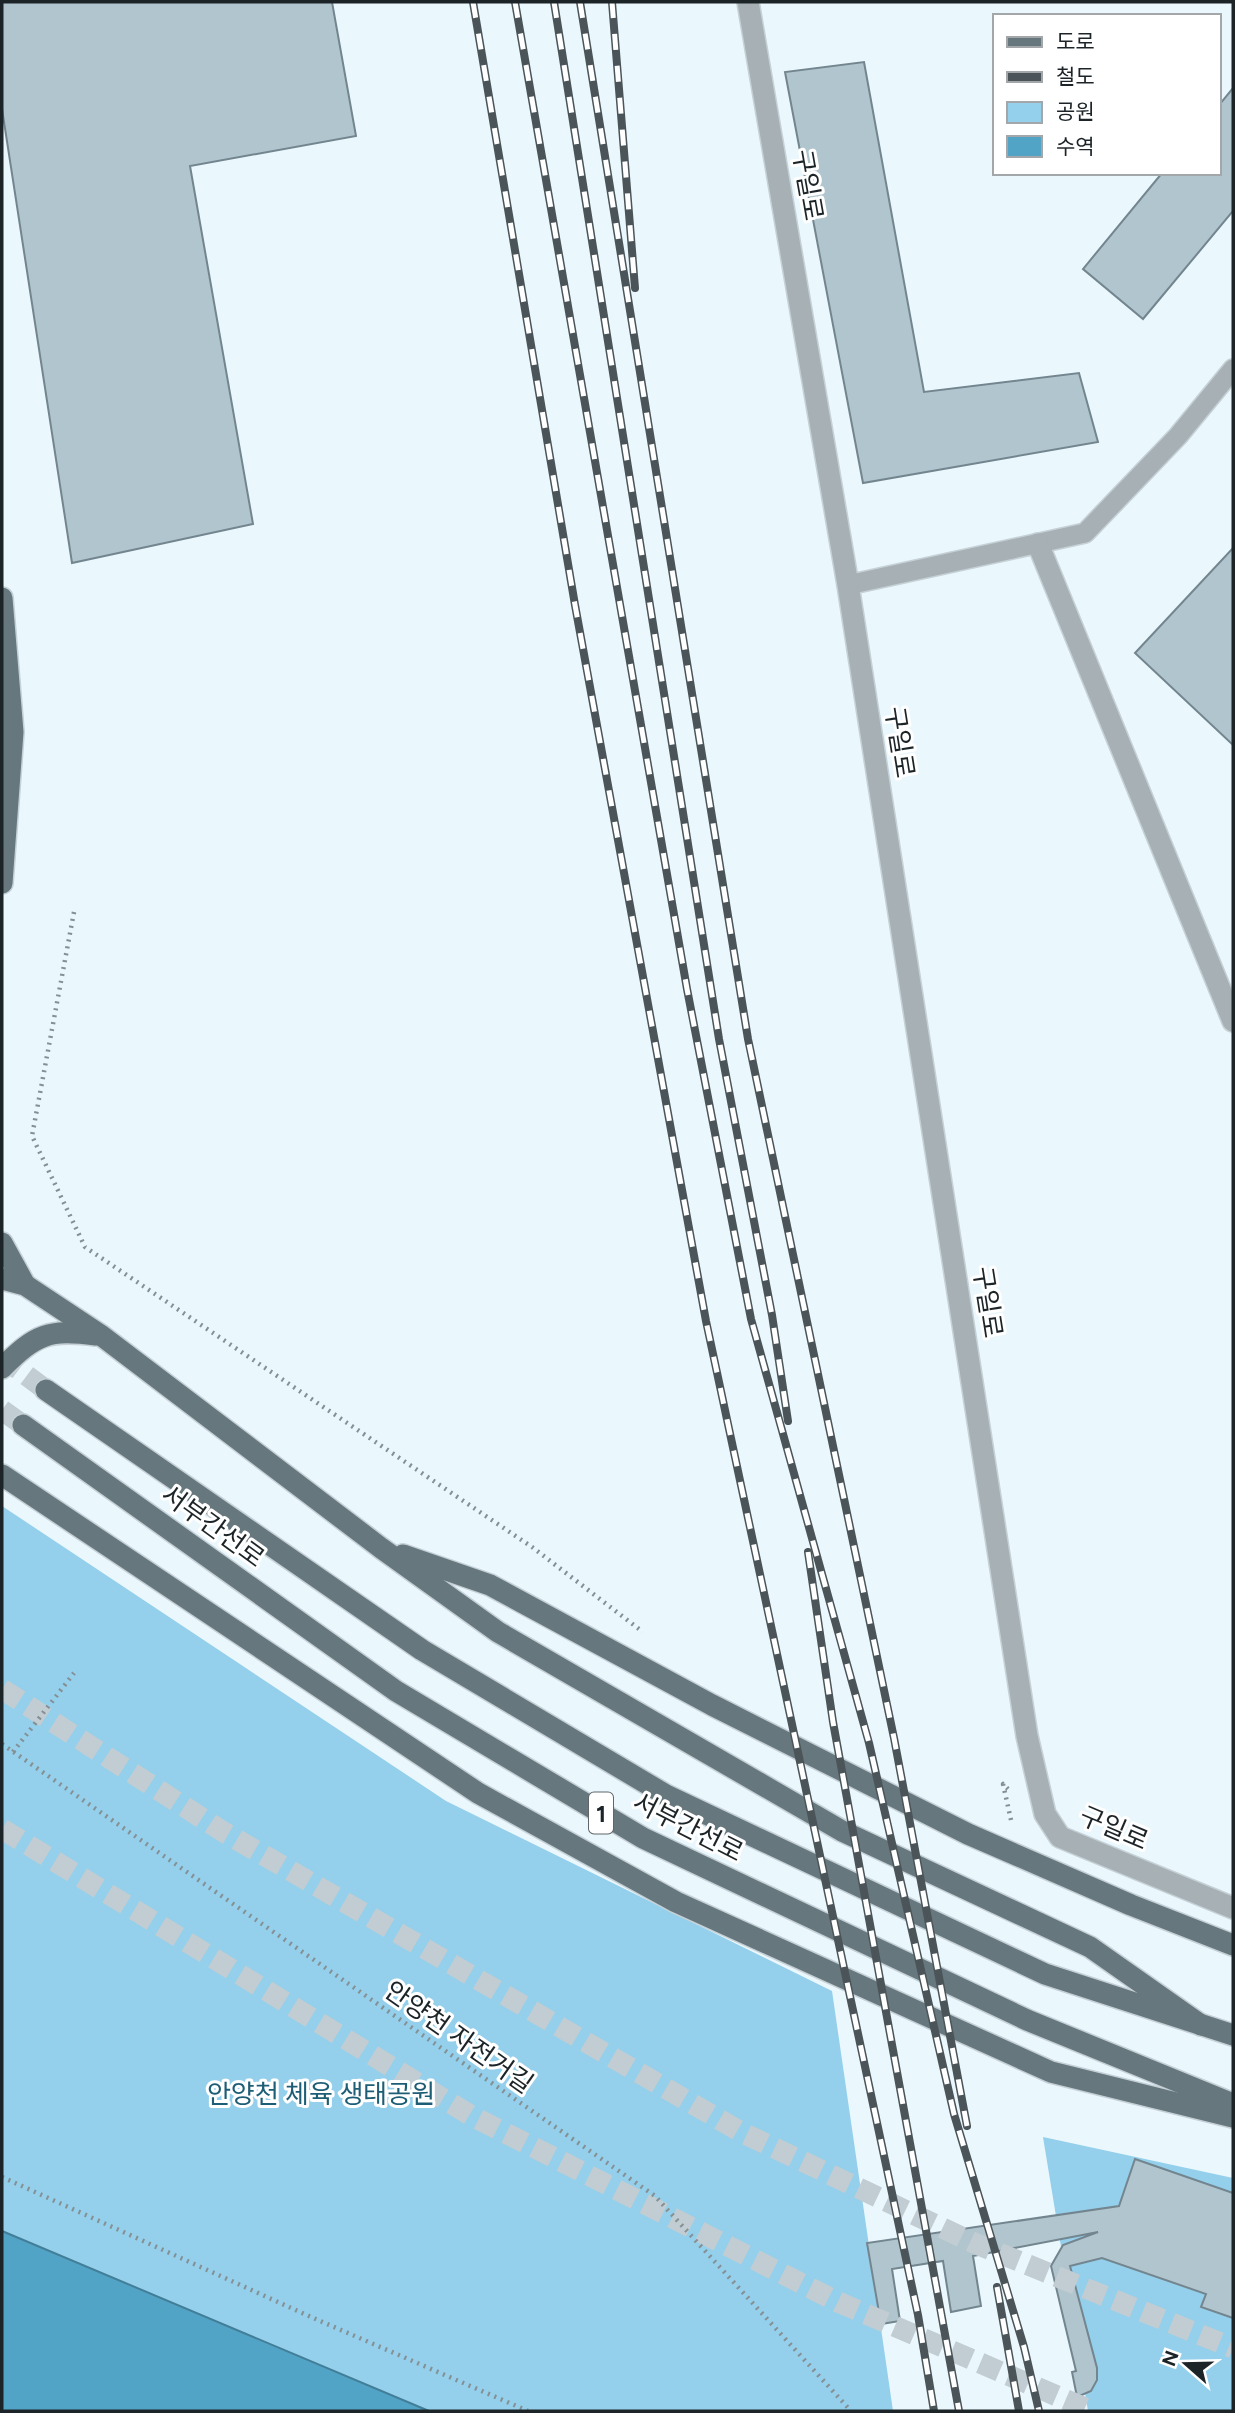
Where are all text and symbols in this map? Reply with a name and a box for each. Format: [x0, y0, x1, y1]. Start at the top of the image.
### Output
legend [993, 14, 1221, 175]
text: 도로 [1056, 29, 1095, 54]
text: 철도 [1056, 64, 1095, 89]
text: 공원 [1056, 99, 1095, 124]
text: 수역 [1056, 134, 1095, 159]
street label: 구일로 [786, 147, 830, 223]
street label: 구일로 [879, 704, 921, 780]
street label: 구일로 [967, 1264, 1009, 1340]
street label: 서부간선로 [155, 1478, 271, 1574]
street label: 서부간선로 [627, 1786, 749, 1868]
road number: 1 [589, 1792, 613, 1834]
street label: 구일로 [1075, 1799, 1153, 1857]
street label: 안양천 자전거길 [379, 1974, 539, 2100]
park label: 안양천 체육 생태공원 [207, 2078, 435, 2110]
north arrow [1151, 2329, 1221, 2399]
text: N [1157, 2348, 1184, 2369]

